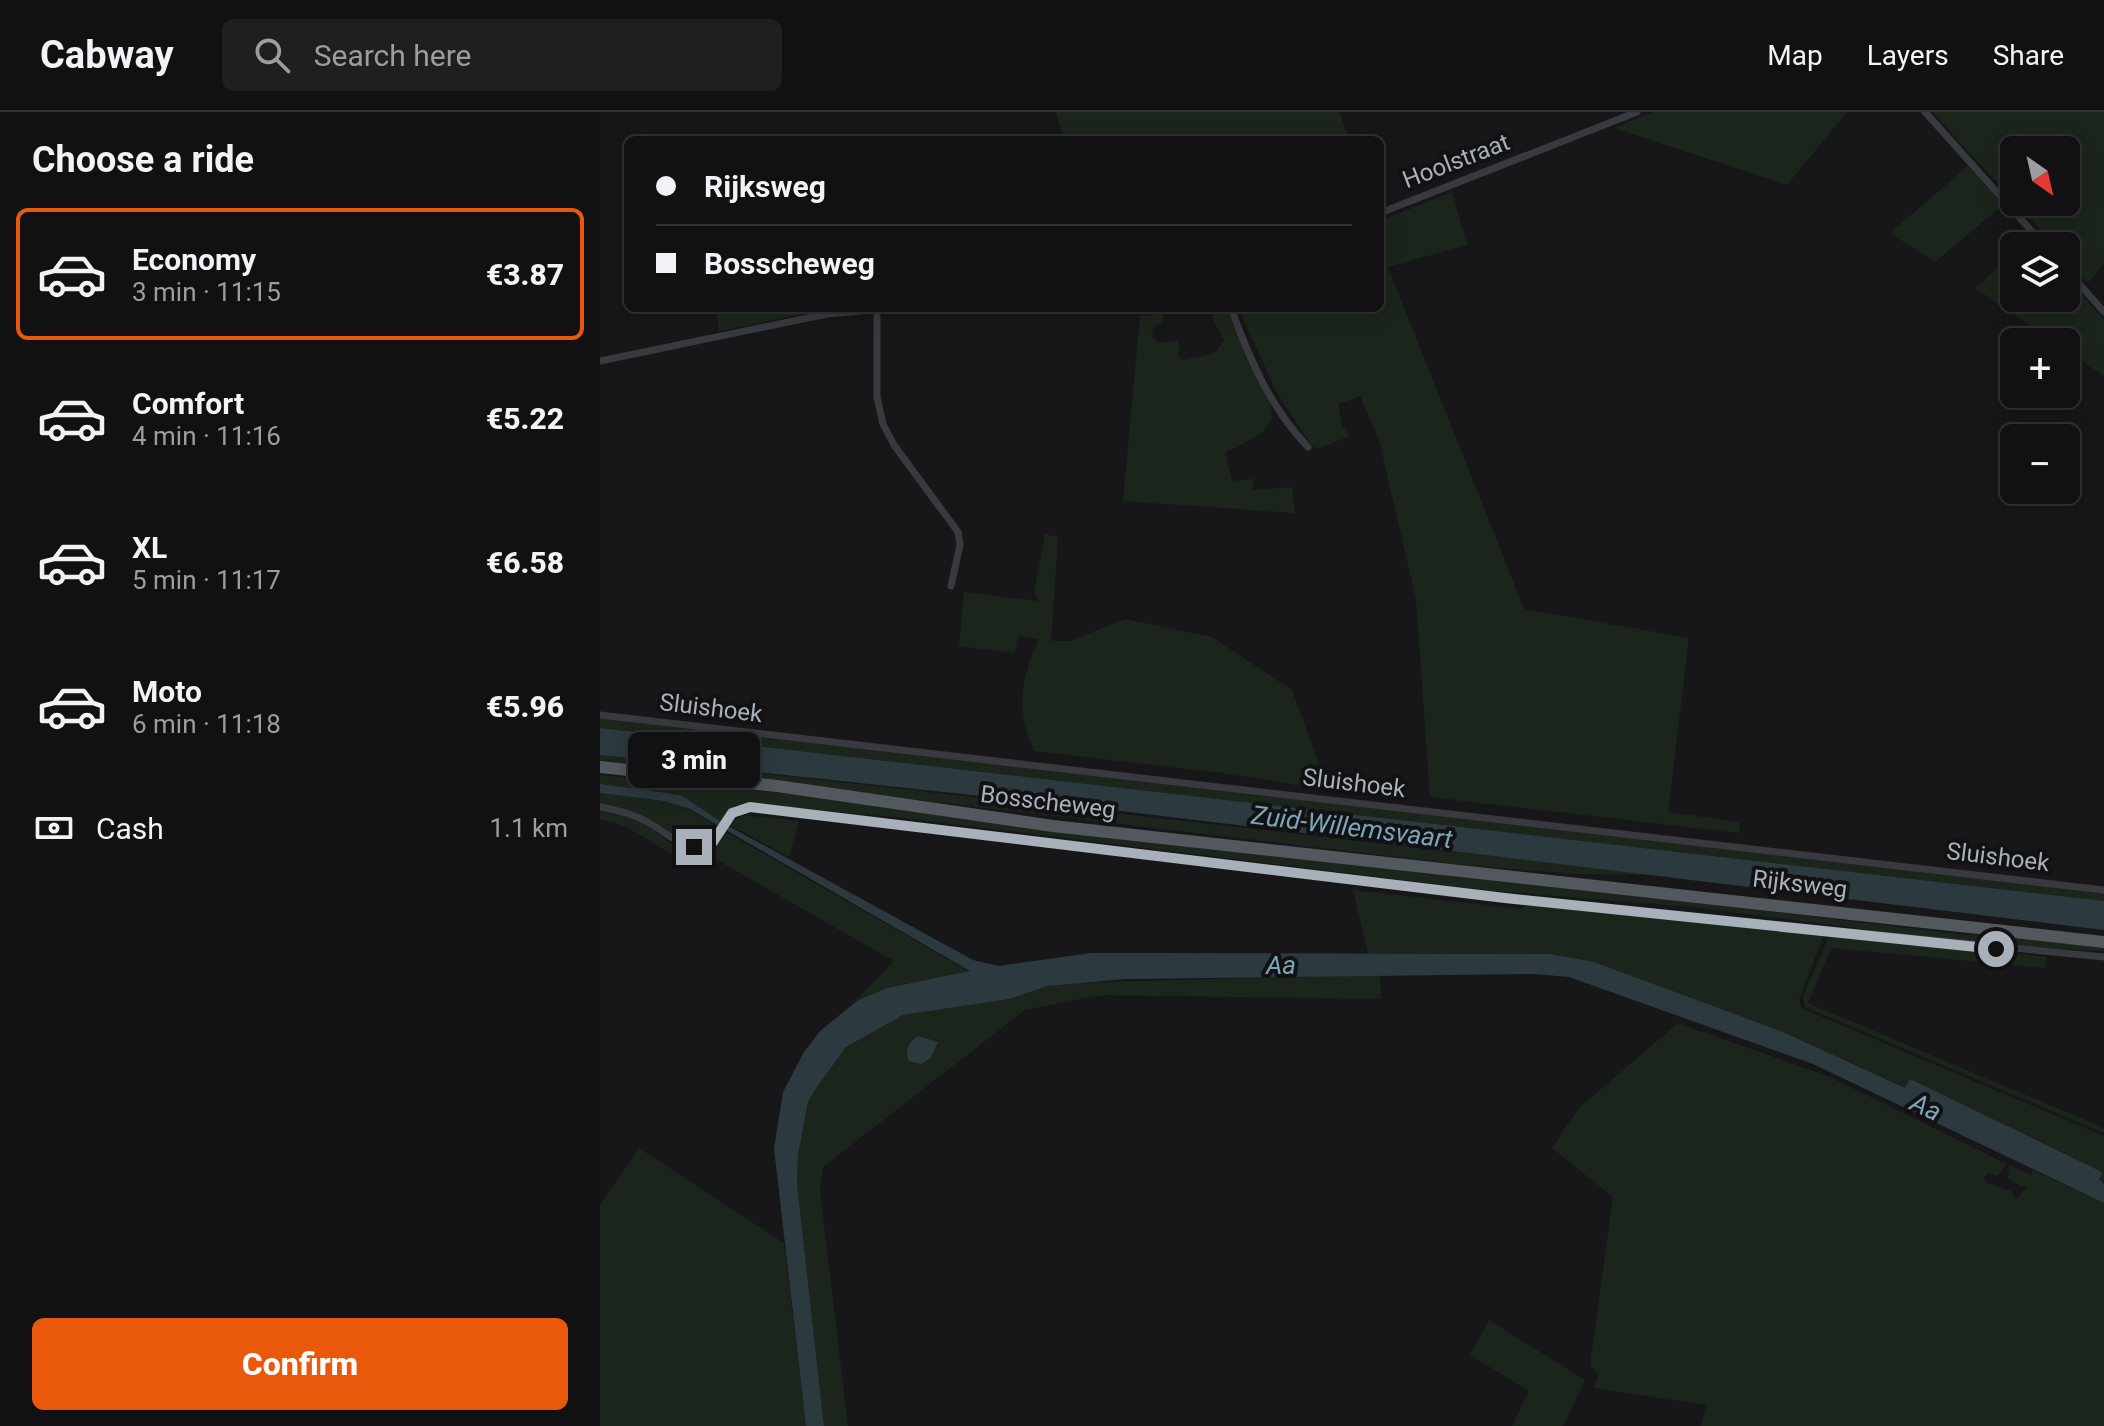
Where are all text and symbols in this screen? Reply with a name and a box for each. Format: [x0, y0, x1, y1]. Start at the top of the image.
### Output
search box [222, 19, 782, 91]
text: Cabway [40, 33, 174, 77]
icon: search [250, 33, 294, 77]
text: Search here [314, 38, 472, 73]
text: Map [1767, 39, 1823, 72]
text: Layers [1867, 39, 1949, 72]
text: Share [1993, 39, 2064, 72]
street label: Hoolstraat [1399, 128, 1514, 194]
north arrow [2000, 136, 2080, 216]
map controls [2000, 136, 2080, 504]
text: Choose a ride [32, 139, 254, 181]
text: Rijksweg [704, 169, 826, 204]
button: layers [2000, 232, 2080, 312]
icon: car [36, 238, 108, 310]
text: Economy [132, 242, 256, 277]
text: Bosscheweg [704, 246, 875, 281]
text: €3.87 [486, 257, 564, 292]
text: 3 min · 11:15 [132, 277, 281, 307]
button: + [2000, 328, 2080, 408]
icon: car [36, 382, 108, 454]
text: Comfort [132, 386, 244, 421]
text: €5.22 [486, 401, 564, 436]
text: 4 min · 11:16 [132, 421, 281, 451]
button: − [2000, 424, 2080, 504]
icon: car [36, 526, 108, 598]
text: XL [132, 530, 167, 565]
text: €6.58 [486, 545, 564, 580]
text: 5 min · 11:17 [132, 565, 281, 595]
icon: car [36, 670, 108, 742]
text: Moto [132, 674, 202, 709]
street label: Sluishoek [658, 688, 765, 728]
text: €5.96 [486, 689, 564, 724]
text: 6 min · 11:18 [132, 709, 281, 739]
callout: 3 min [628, 731, 760, 787]
text: 3 min [661, 745, 727, 775]
street label: Sluishoek [1301, 763, 1408, 803]
street label: Bosscheweg [979, 780, 1117, 824]
water label: Zuid-Willemsvaart [1249, 800, 1455, 854]
icon: cash [32, 806, 76, 850]
text: Cash [96, 811, 164, 846]
text: 1.1 km [489, 813, 568, 843]
route end [676, 829, 712, 865]
street label: Sluishoek [1945, 837, 2052, 877]
street label: Rijksweg [1751, 864, 1849, 904]
route start [1978, 931, 2014, 967]
water label: Aa [1264, 950, 1296, 980]
water label: Aa [1904, 1086, 1946, 1127]
button: Confirm [32, 1318, 568, 1410]

